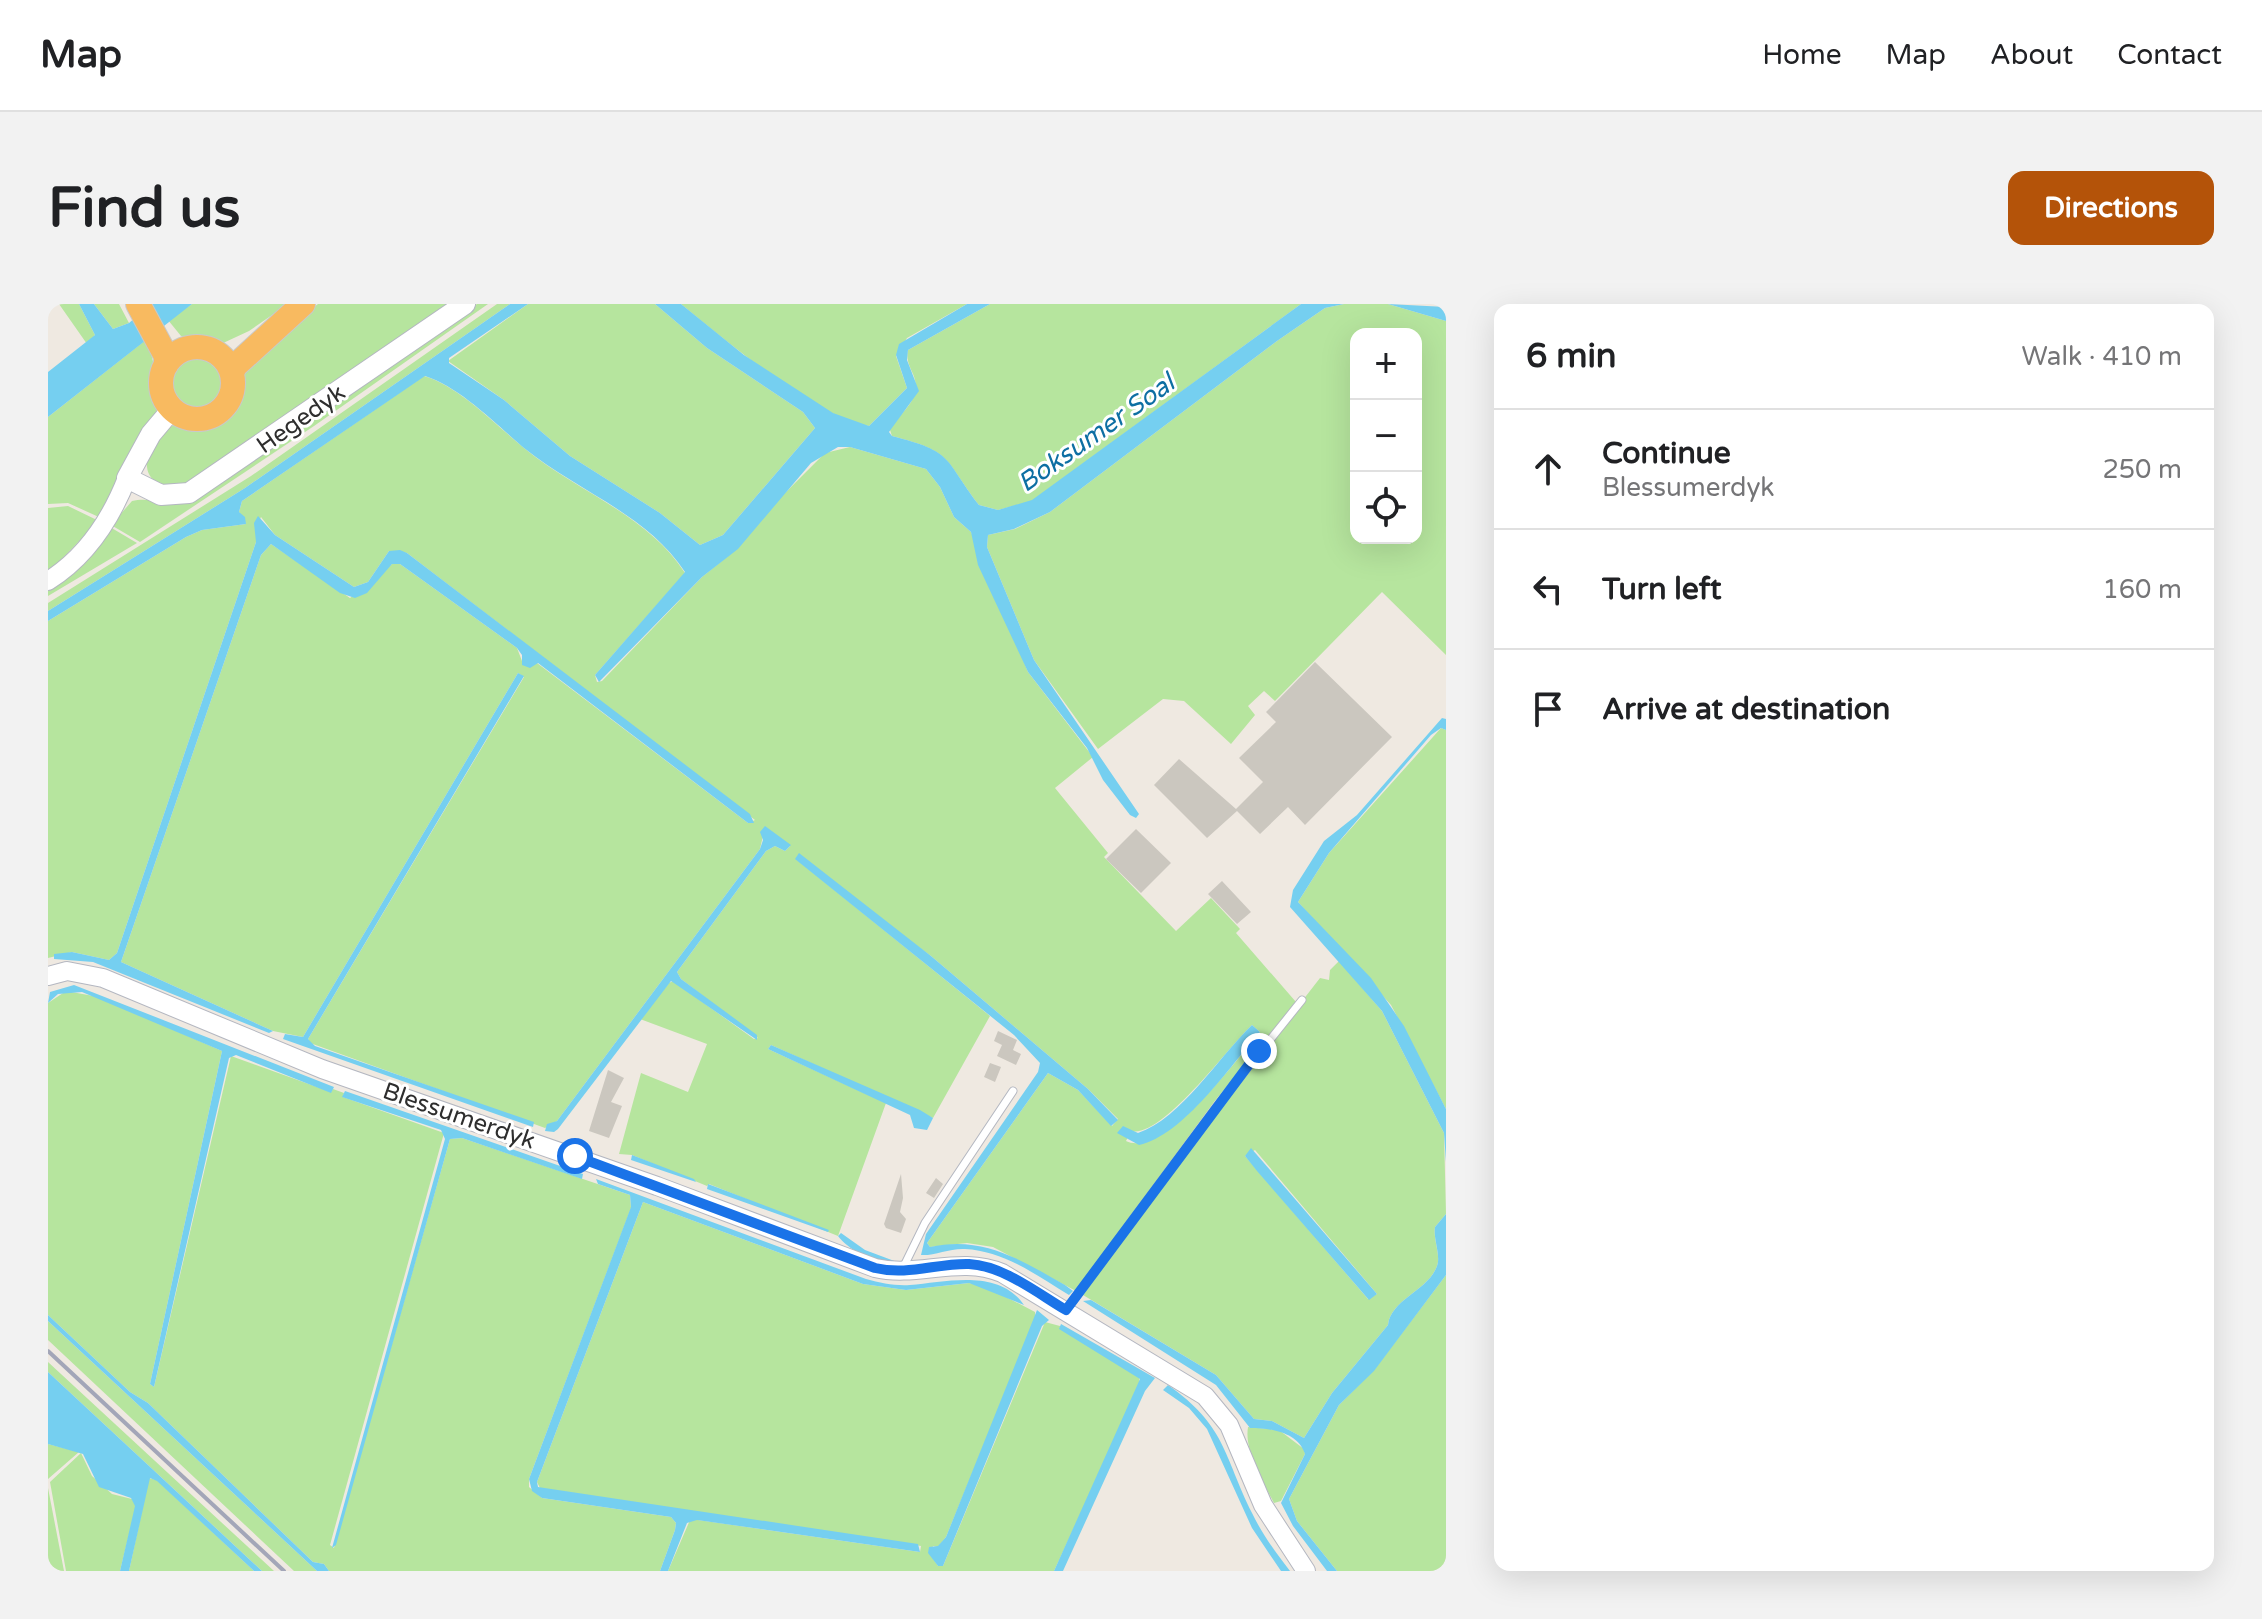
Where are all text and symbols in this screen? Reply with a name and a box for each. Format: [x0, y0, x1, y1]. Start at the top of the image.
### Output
text: Map [40, 32, 122, 78]
text: Home [1762, 38, 1842, 72]
text: Map [1886, 38, 1946, 72]
text: About [1990, 38, 2073, 72]
text: Contact [2117, 38, 2222, 72]
button: Directions [2008, 171, 2214, 245]
text: Find us [48, 175, 240, 242]
map controls [1350, 328, 1422, 544]
button: + [1350, 328, 1422, 400]
text: 6 min [1526, 336, 1617, 377]
text: Walk · 410 m [2022, 341, 2182, 372]
water label: Boksumer Soal [1012, 365, 1183, 499]
street label: Hegedyk [251, 378, 351, 460]
button: − [1350, 400, 1422, 472]
text: Continue [1602, 435, 1731, 472]
icon: ahead [1526, 447, 1570, 491]
text: 250 m [2102, 454, 2182, 485]
button: locate [1350, 472, 1422, 544]
text: Blessumerdyk [1602, 472, 1775, 503]
icon: left [1526, 567, 1570, 611]
text: Turn left [1602, 571, 1721, 608]
text: 160 m [2102, 574, 2182, 605]
icon: arrive [1526, 687, 1570, 731]
text: Arrive at destination [1602, 691, 1890, 728]
route end [1241, 1033, 1277, 1069]
street label: Blessumerdyk [379, 1076, 539, 1156]
route start [557, 1138, 593, 1174]

